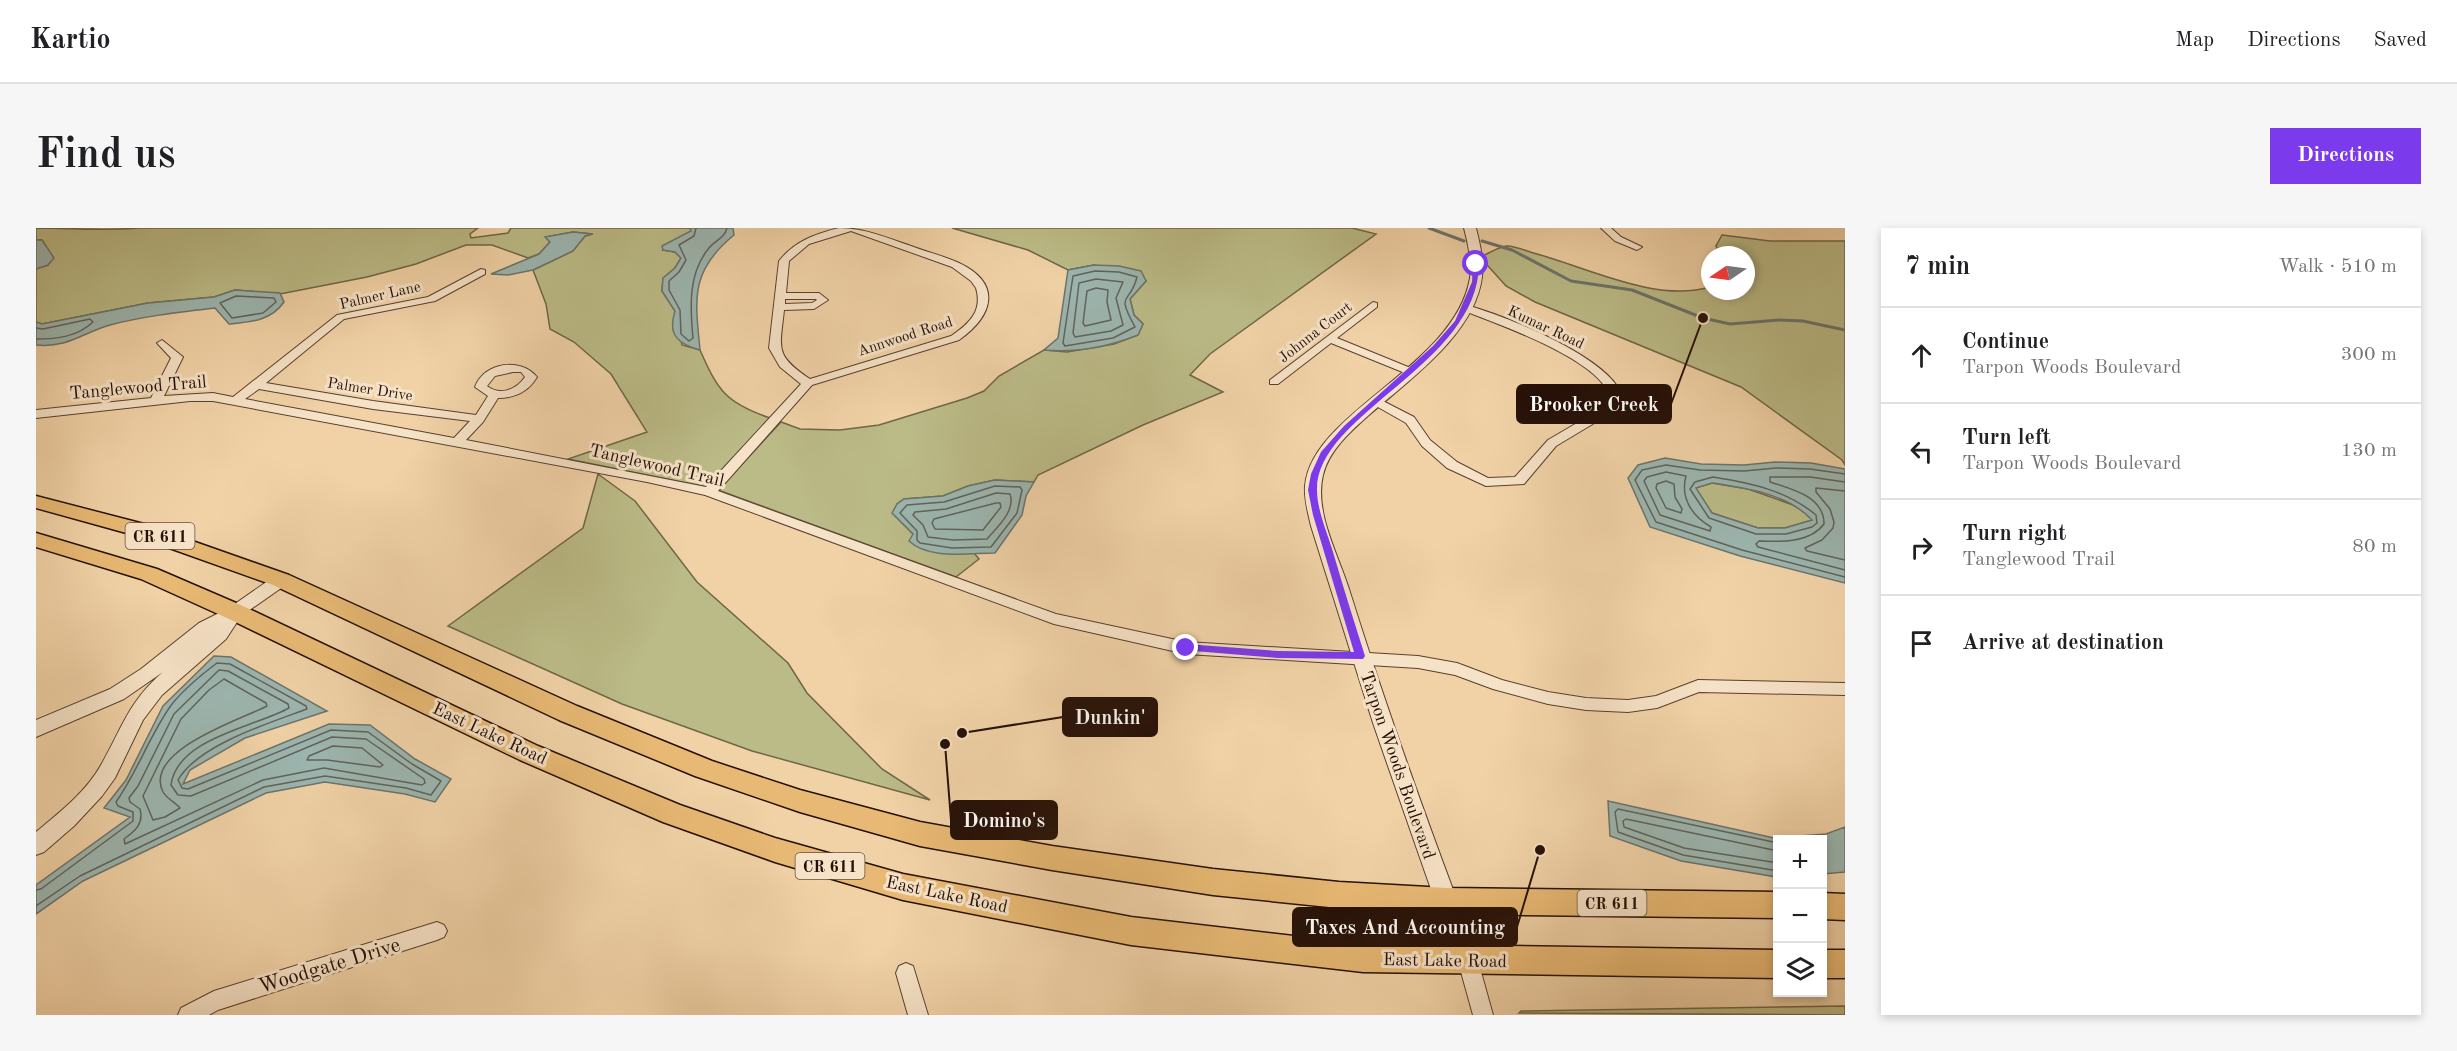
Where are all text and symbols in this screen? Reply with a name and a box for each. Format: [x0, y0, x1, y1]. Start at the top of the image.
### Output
text: Kartio [30, 27, 111, 55]
text: Map [2175, 30, 2214, 51]
text: Directions [2247, 30, 2341, 51]
text: Saved [2374, 30, 2427, 51]
button: Directions [2270, 128, 2421, 184]
text: Find us [36, 135, 175, 177]
north arrow [1701, 246, 1755, 300]
route start [1462, 250, 1488, 276]
text: 7 min [1905, 254, 1970, 280]
text: Walk · 510 m [2278, 257, 2397, 277]
street label: Palmer Lane [338, 280, 422, 313]
street label: Johnna Court [1276, 300, 1355, 366]
street label: Kumar Road [1505, 304, 1586, 353]
street label: Annwood Road [856, 315, 955, 360]
text: Continue [1962, 331, 2049, 353]
icon: ahead [1905, 339, 1938, 372]
text: 300 m [2341, 345, 2397, 365]
text: Tarpon Woods Boulevard [1962, 358, 2181, 378]
street label: Tanglewood Trail [69, 373, 208, 403]
street label: Palmer Drive [326, 376, 414, 405]
callout: Brooker Creek [1517, 385, 1671, 423]
text: Brooker Creek [1529, 396, 1659, 416]
text: Turn left [1962, 427, 2051, 449]
icon: left [1905, 435, 1938, 468]
text: 130 m [2341, 441, 2397, 461]
street label: Tanglewood Trail [588, 442, 726, 490]
text: Tarpon Woods Boulevard [1962, 454, 2181, 474]
road number: CR 611 [126, 523, 194, 549]
text: Turn right [1962, 523, 2066, 545]
icon: right [1905, 531, 1938, 564]
text: 80 m [2352, 537, 2397, 557]
text: Tanglewood Trail [1962, 550, 2115, 570]
icon: arrive [1905, 627, 1938, 660]
text: Arrive at destination [1962, 632, 2164, 654]
route end [1172, 634, 1198, 660]
street label: Tarpon Woods Boulevard [1356, 669, 1438, 862]
callout: Dunkin' [1063, 698, 1157, 736]
street label: East Lake Road [429, 700, 550, 768]
text: Dunkin' [1075, 709, 1145, 729]
callout: Domino's [951, 801, 1057, 839]
text: Domino's [963, 812, 1045, 832]
map controls [1773, 835, 1827, 997]
button: + [1773, 835, 1827, 889]
road number: CR 611 [796, 853, 864, 879]
street label: East Lake Road [884, 873, 1009, 917]
button: − [1773, 889, 1827, 943]
road number: CR 611 [1578, 890, 1646, 916]
callout: Taxes And Accounting [1293, 908, 1517, 946]
text: Taxes And Accounting [1305, 919, 1505, 939]
street label: Woodgate Drive [256, 935, 403, 998]
button: layers [1773, 943, 1827, 997]
street label: East Lake Road [1383, 951, 1507, 971]

